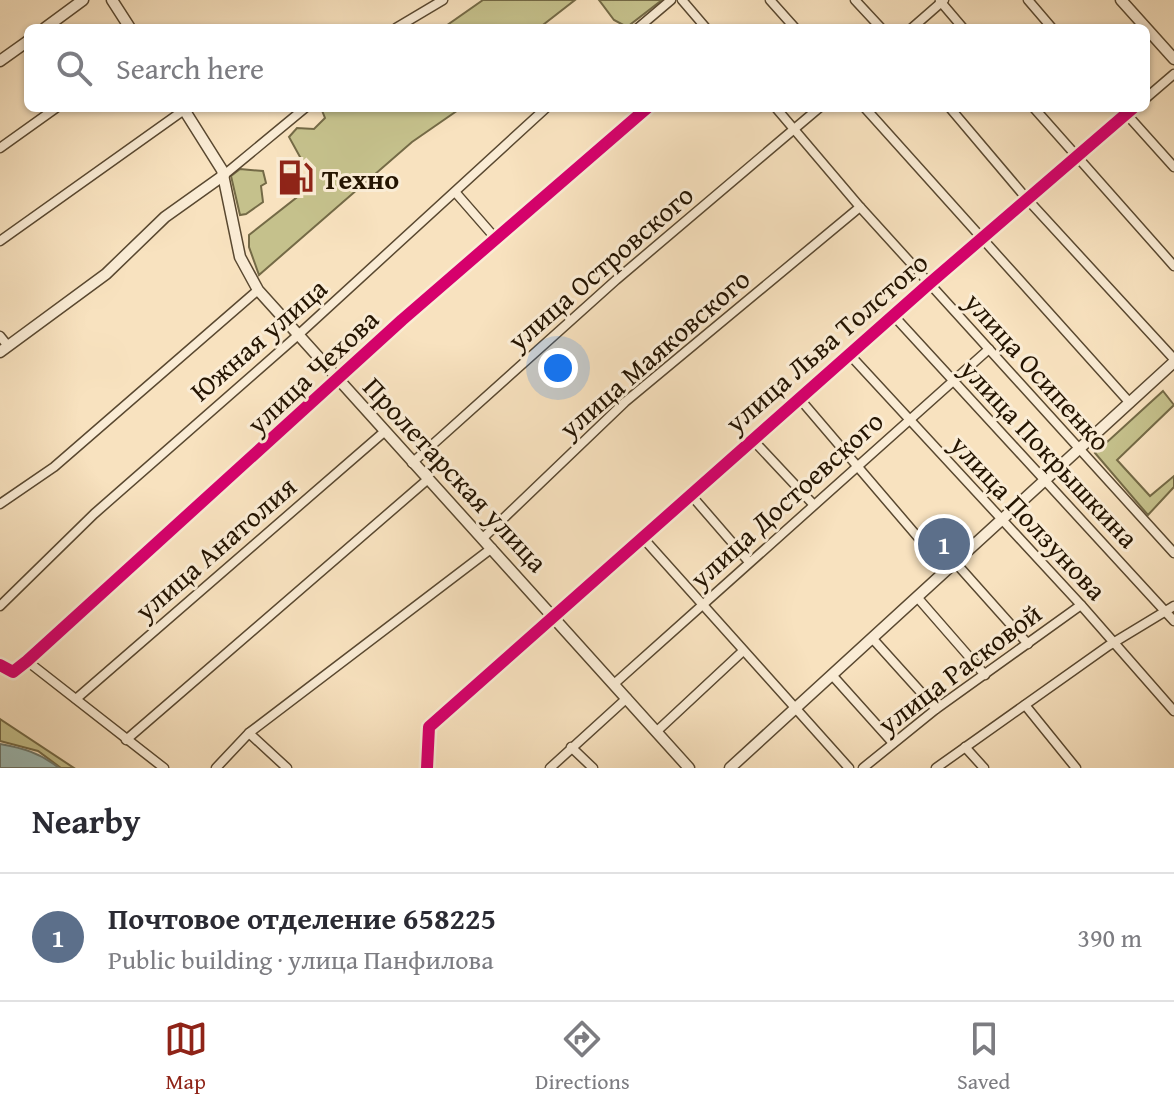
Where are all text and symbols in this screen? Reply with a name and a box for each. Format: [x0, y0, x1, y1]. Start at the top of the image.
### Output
search box [24, 24, 1150, 112]
icon: search [52, 46, 96, 90]
text: Search here [116, 46, 264, 90]
place label: Техно [322, 158, 399, 199]
fuel station icon: Техно [277, 159, 315, 197]
street label: улица Островского [497, 174, 702, 360]
street label: улица Льва Толстого [715, 242, 937, 443]
street label: улица Маяковского [549, 258, 759, 448]
street label: Южная улица [180, 267, 336, 410]
street label: улица Осипенко [955, 282, 1121, 460]
street label: улица Чехова [236, 298, 388, 444]
your location [538, 348, 578, 388]
street label: улица Покрышкина [951, 349, 1149, 557]
street label: Пролетарская улица [354, 367, 558, 581]
street label: улица Достоевского [679, 401, 892, 598]
street label: улица Ползунова [941, 424, 1117, 610]
street label: улица Анатолия [124, 466, 305, 631]
pin: 1 [918, 514, 970, 574]
street label: улица Расковой [868, 593, 1050, 744]
text: Nearby [32, 796, 141, 845]
text: Почтовое отделение 658225 [108, 896, 496, 940]
text: 1 [51, 918, 65, 957]
text: 390 m [1077, 918, 1142, 957]
text: Public building · улица Панфилова [108, 940, 494, 979]
tab: Map [164, 1017, 208, 1097]
tab: Directions [535, 1017, 630, 1097]
tab: Saved [957, 1017, 1010, 1097]

